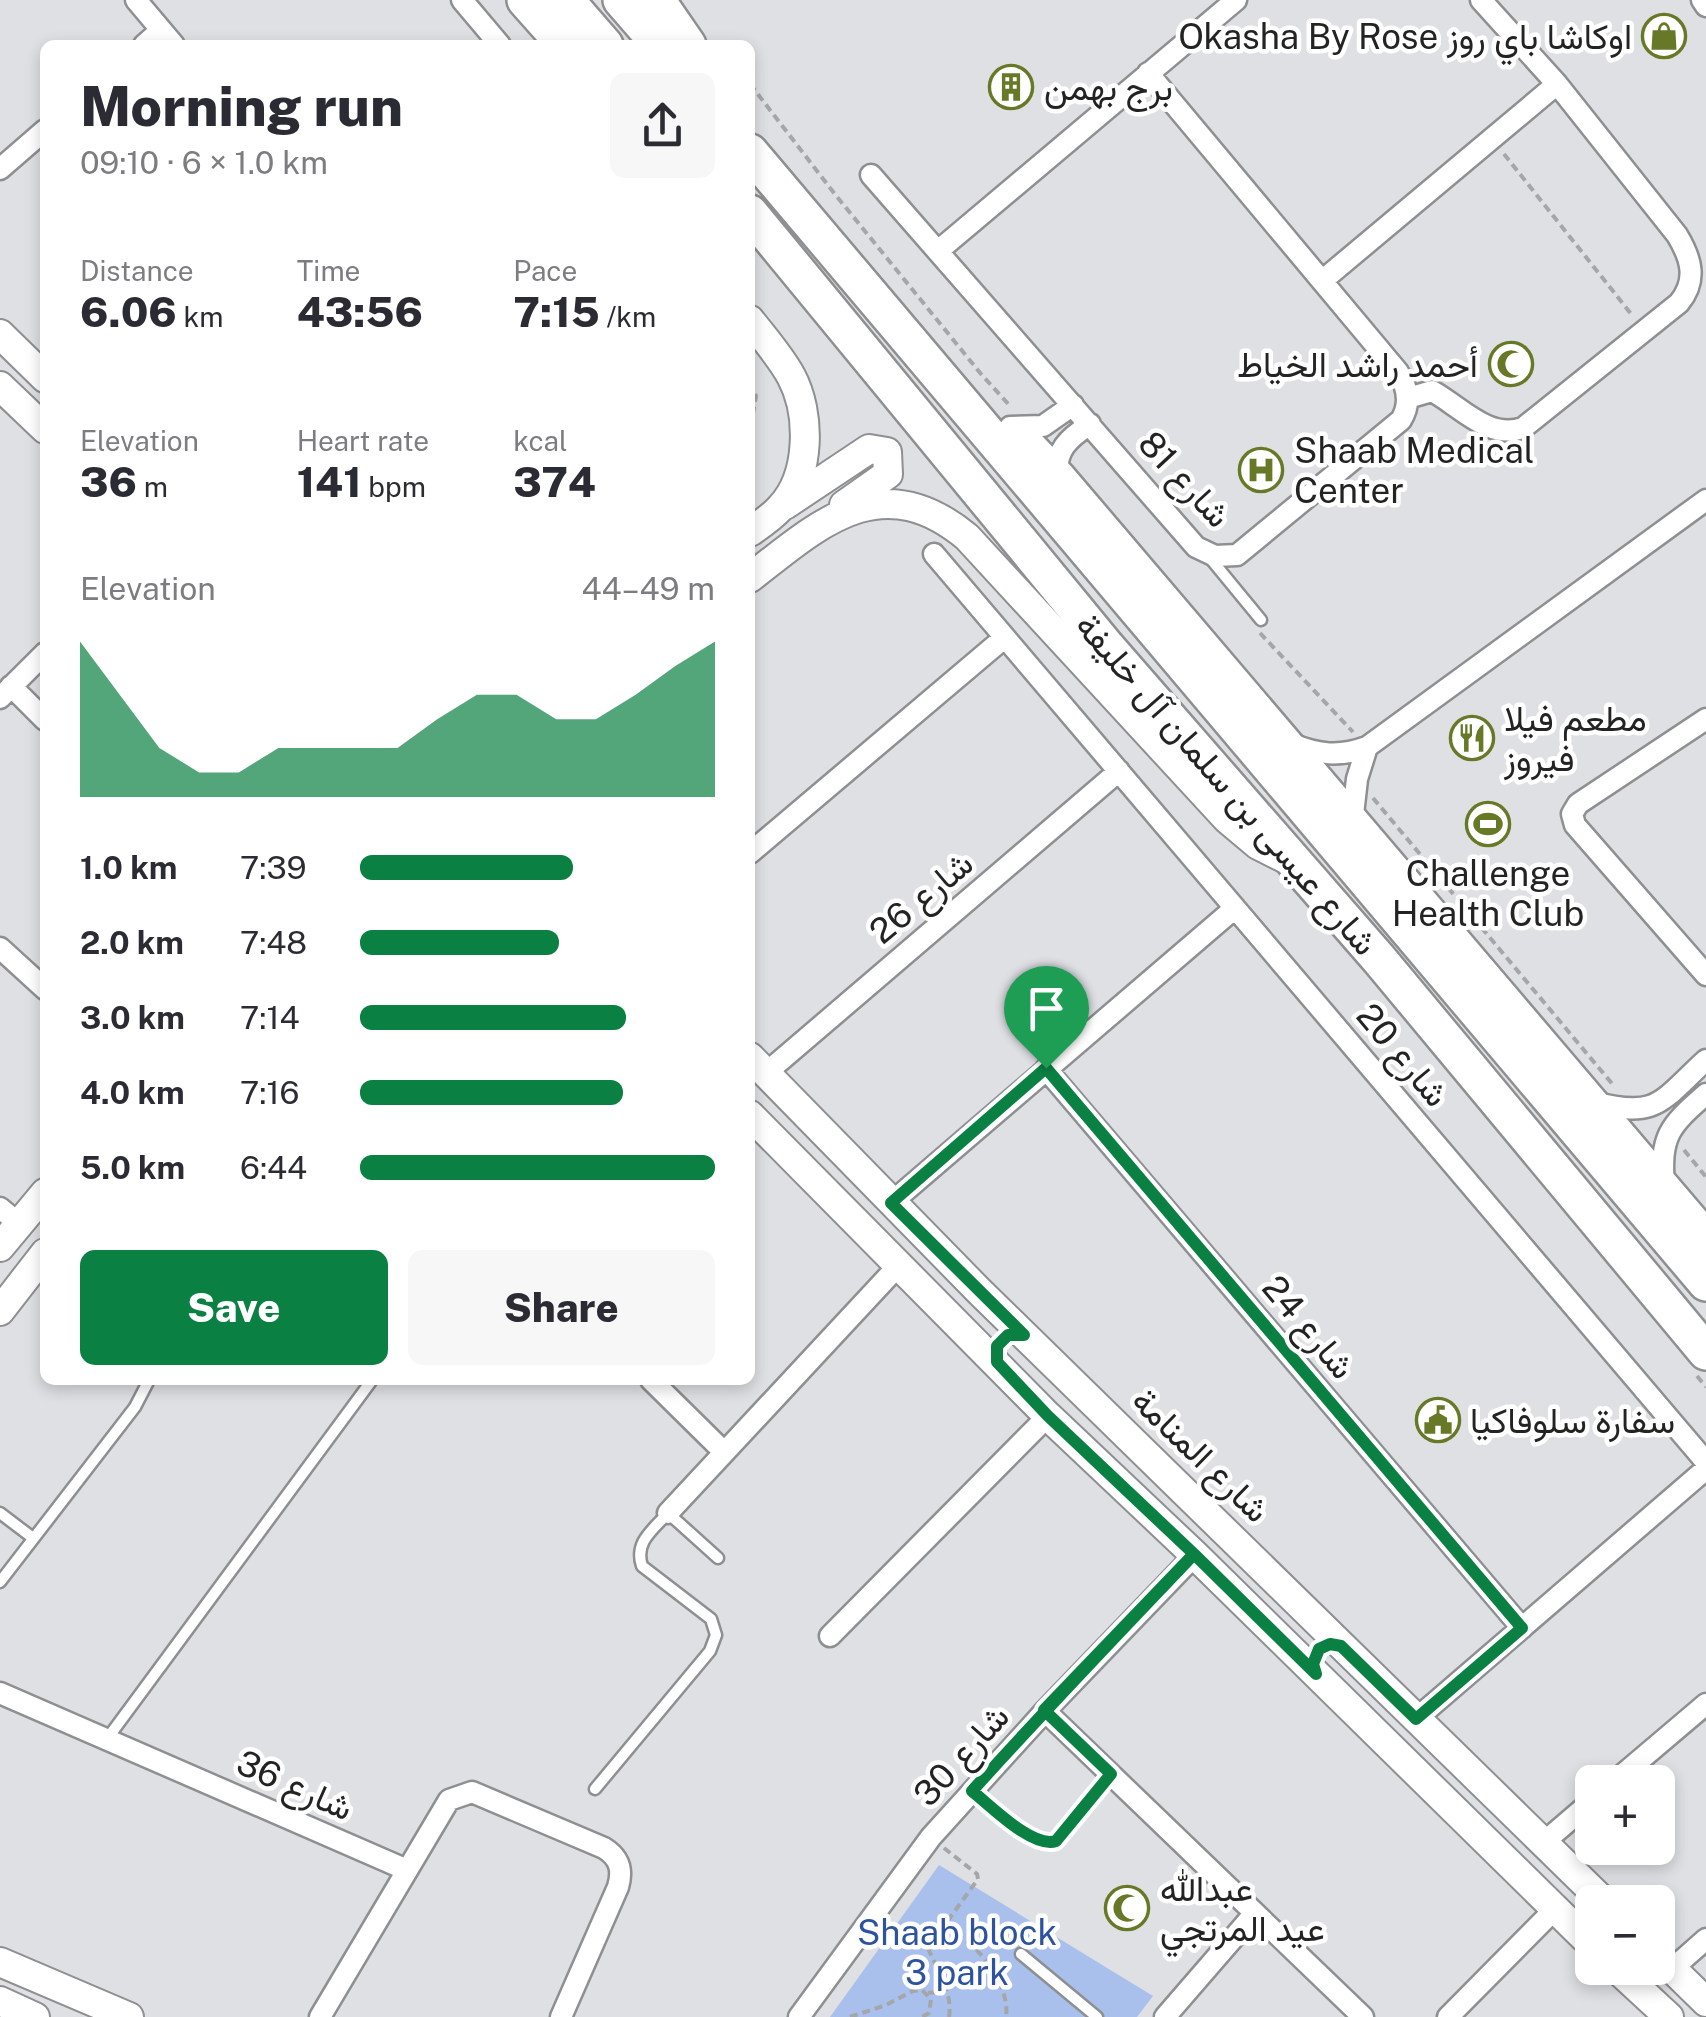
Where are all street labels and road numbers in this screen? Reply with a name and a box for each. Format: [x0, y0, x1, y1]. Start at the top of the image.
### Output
street label: شارع 81 [1128, 423, 1239, 538]
street label: شارع عيسى بن سلمان آل خليفة [1064, 605, 1386, 966]
street label: شارع 26 [861, 842, 983, 955]
street label: شارع 20 [1345, 995, 1458, 1117]
street label: شارع 24 [1251, 1267, 1364, 1389]
street label: شارع المنامة [1121, 1379, 1278, 1533]
street label: شارع 30 [905, 1696, 1020, 1817]
street label: شارع 36 [229, 1741, 359, 1832]

